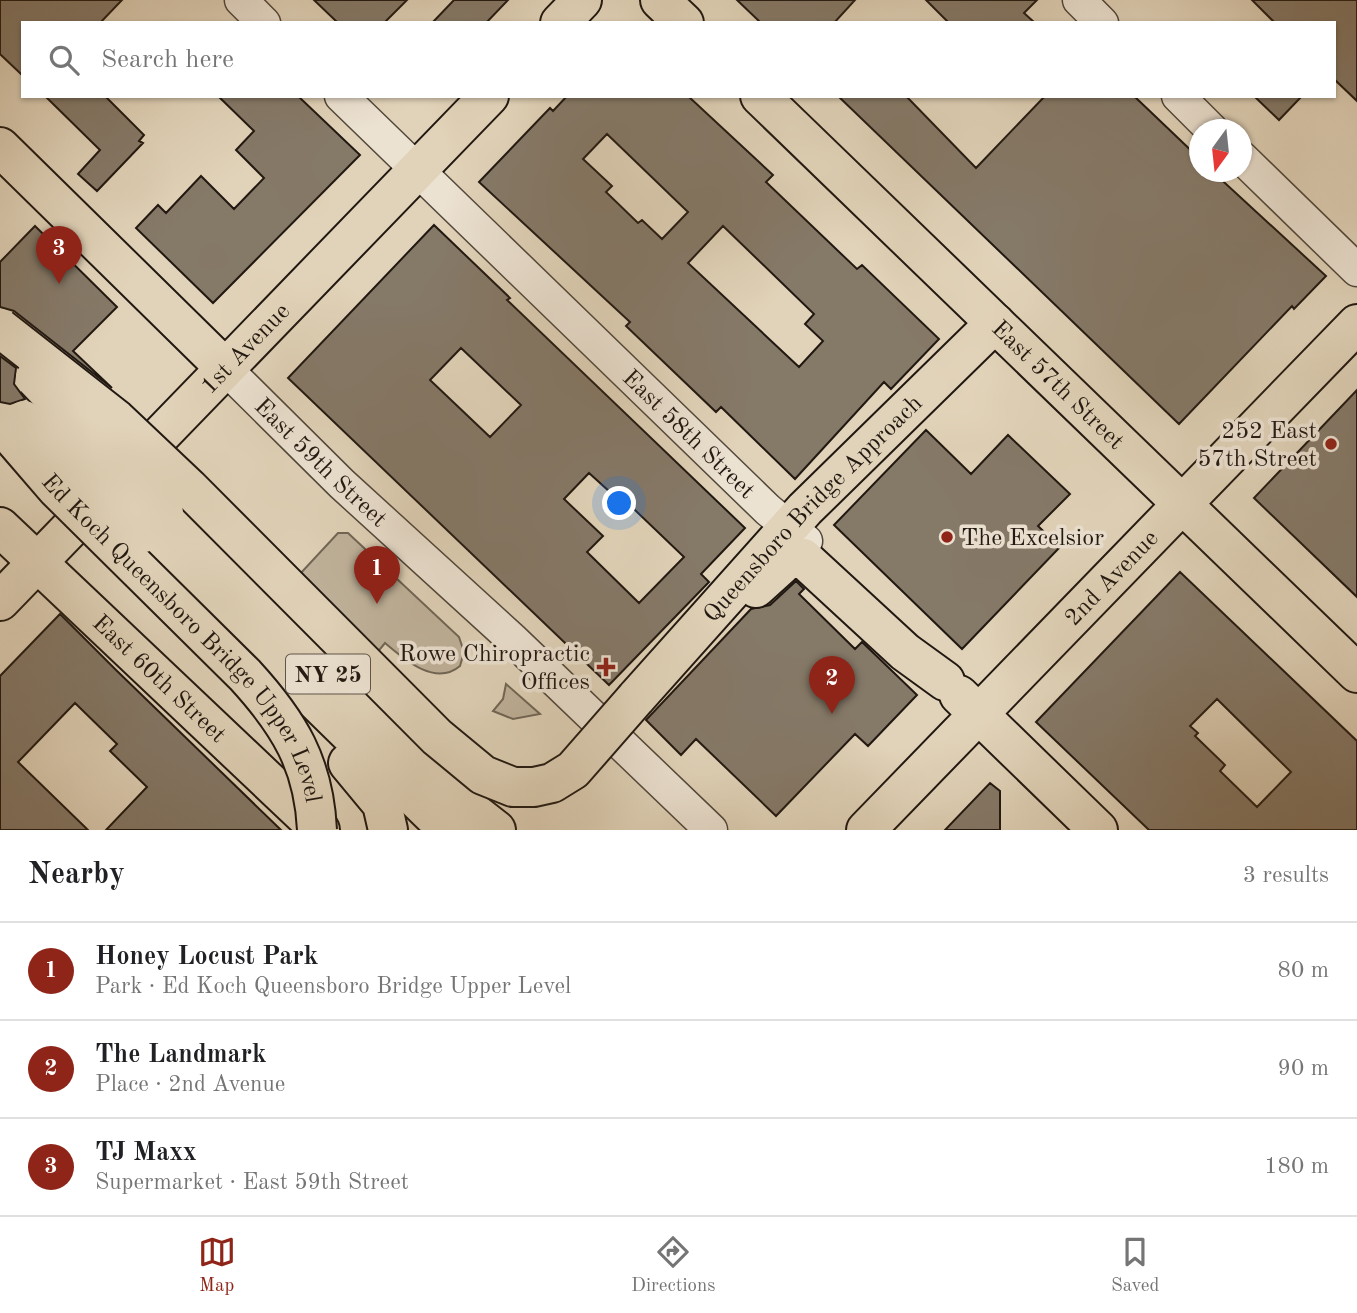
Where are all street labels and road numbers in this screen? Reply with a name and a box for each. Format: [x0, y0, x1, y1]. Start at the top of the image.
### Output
street label: 1st Avenue [197, 300, 295, 399]
street label: East 57th Street [986, 317, 1128, 455]
street label: East 58th Street [617, 366, 759, 504]
street label: Queensboro Bridge Approach [700, 392, 927, 628]
street label: East 59th Street [249, 395, 391, 533]
street label: Ed Koch Queensboro Bridge Upper Level [36, 470, 324, 804]
street label: 2nd Avenue [1061, 526, 1164, 631]
street label: East 60th Street [87, 611, 230, 748]
road number: NY 25 [286, 654, 370, 694]

